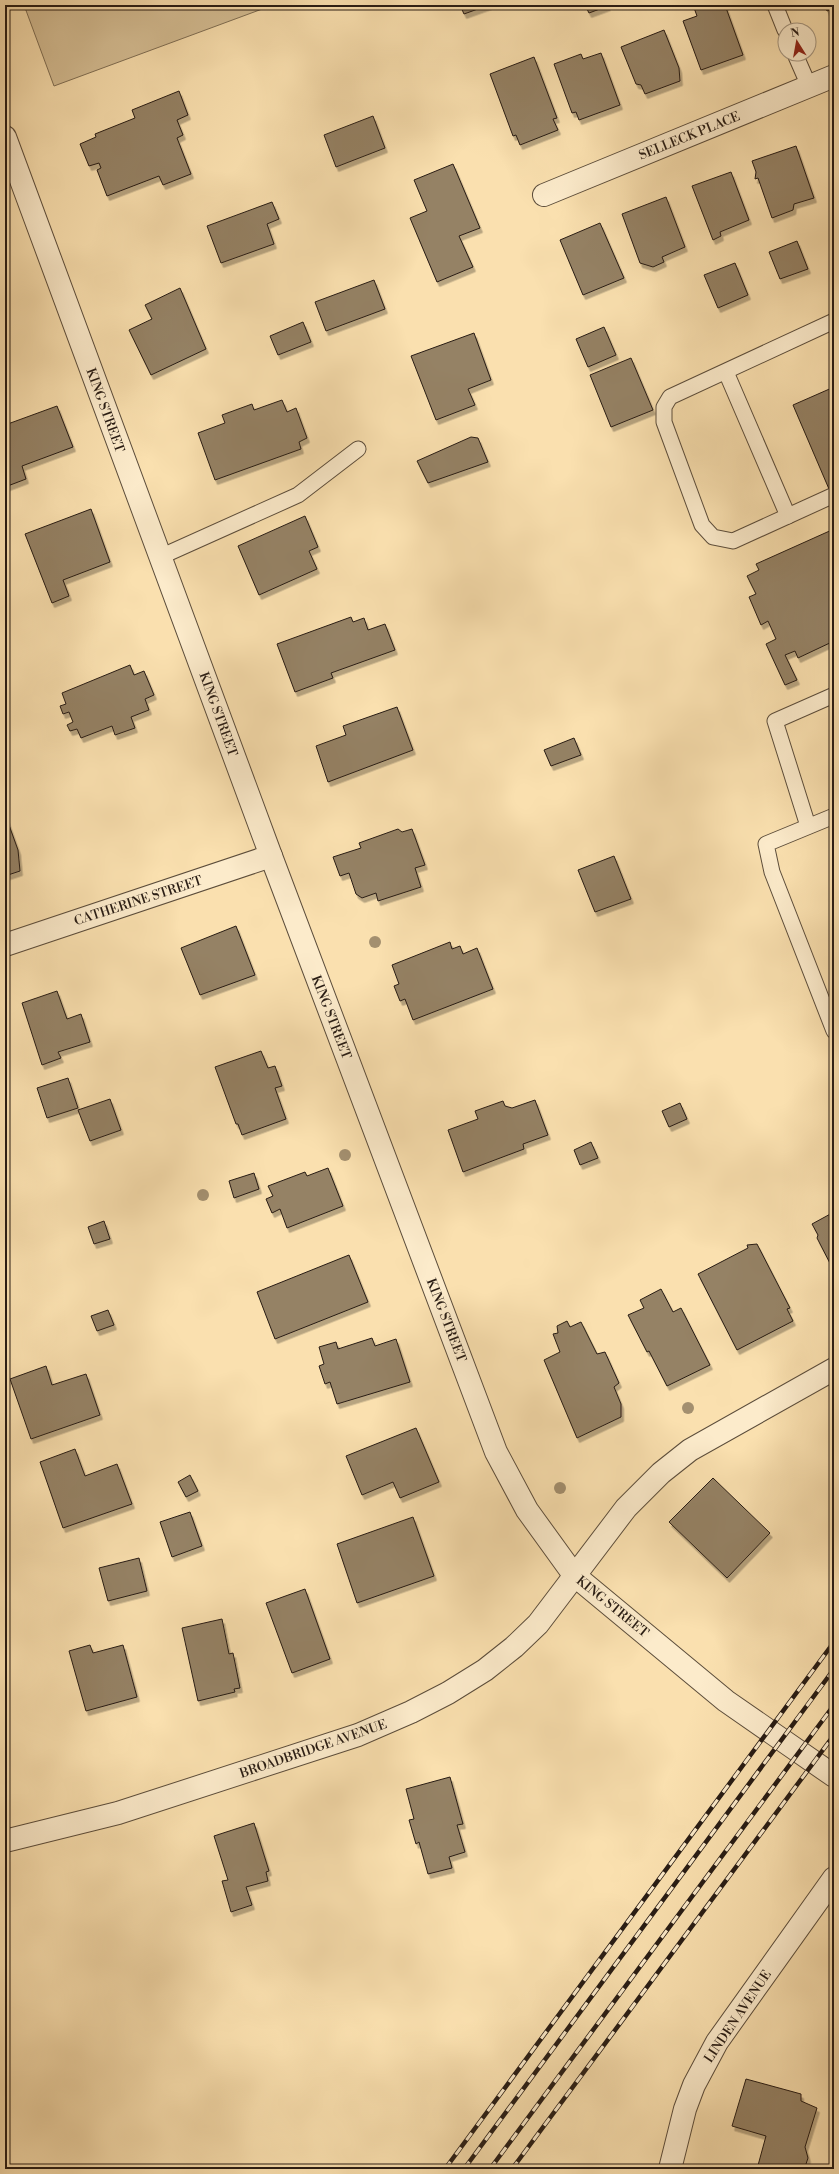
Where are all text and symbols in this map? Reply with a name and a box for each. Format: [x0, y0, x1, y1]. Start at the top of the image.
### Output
north arrow [777, 22, 817, 62]
text: N [790, 25, 801, 41]
street label: SELLECK PLACE [636, 108, 742, 164]
street label: KING STREET [82, 366, 128, 455]
street label: KING STREET [195, 670, 241, 759]
street label: CATHERINE STREET [72, 873, 205, 929]
street label: KING STREET [308, 973, 354, 1062]
street label: KING STREET [423, 1276, 469, 1365]
street label: KING STREET [573, 1573, 652, 1641]
street label: BROADBRIDGE AVENUE [237, 1716, 389, 1782]
street label: LINDEN AVENUE [701, 1967, 775, 2066]

